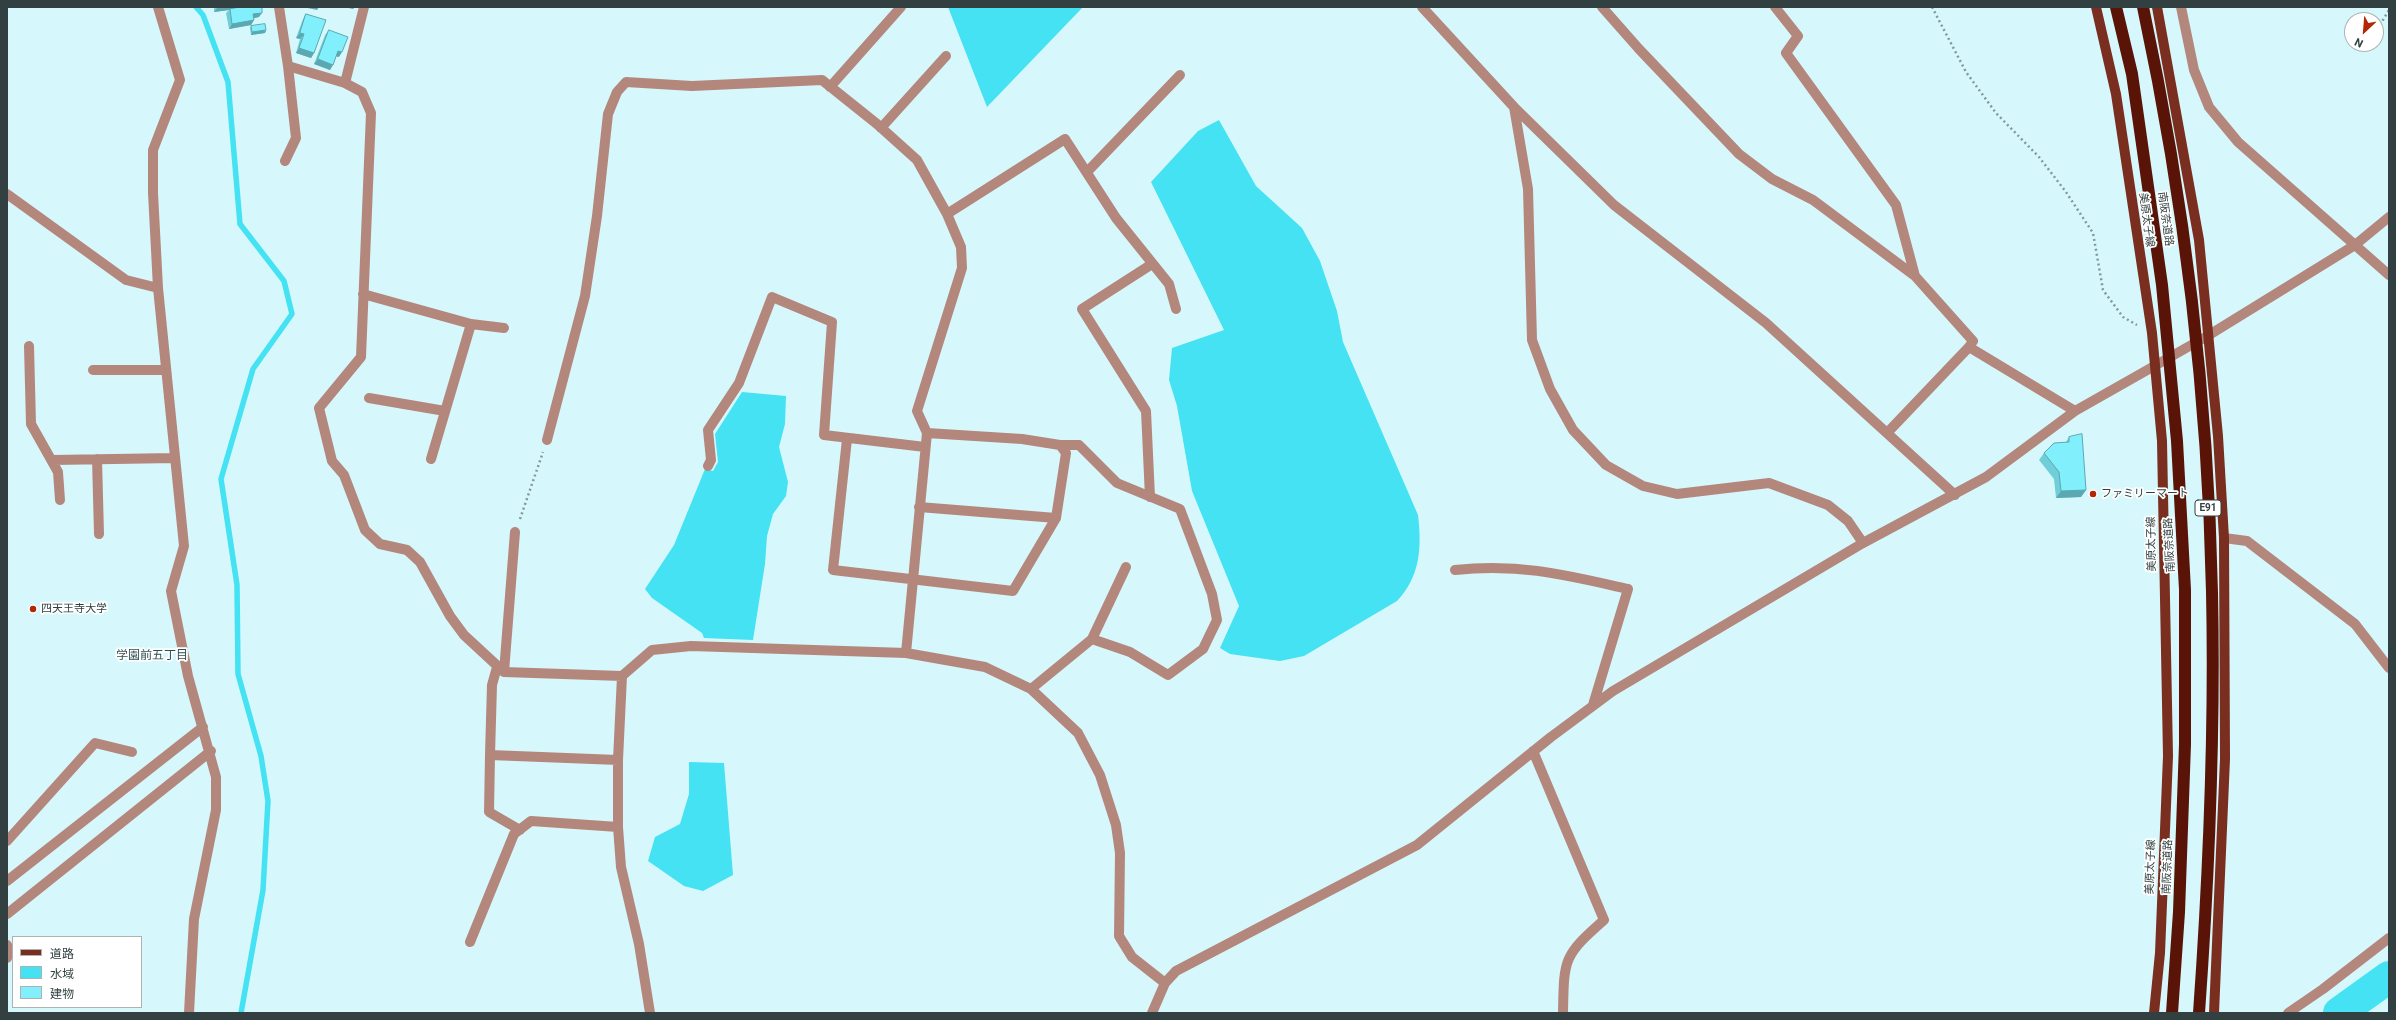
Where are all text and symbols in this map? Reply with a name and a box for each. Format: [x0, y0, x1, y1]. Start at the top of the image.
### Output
north arrow [2344, 12, 2384, 52]
text: N [2353, 35, 2365, 50]
street label: 南阪奈道路 [2155, 191, 2175, 247]
street label: 美原太子線 [2136, 192, 2156, 248]
place label: ファミリーマート [2101, 487, 2189, 501]
marker: ファミリーマート [2088, 489, 2098, 499]
road number: E91 [2195, 500, 2221, 516]
street label: 美原太子線 [2145, 516, 2159, 572]
street label: 南阪奈道路 [2162, 517, 2178, 573]
place label: 四天王寺大学 [41, 602, 107, 616]
marker: 四天王寺大学 [28, 604, 38, 614]
district label: 学園前五丁目 [116, 649, 188, 663]
street label: 美原太子線 [2143, 839, 2159, 895]
street label: 南阪奈道路 [2160, 839, 2176, 895]
legend [12, 936, 142, 1008]
text: 道路 [50, 947, 74, 961]
text: 水域 [50, 967, 74, 981]
text: 建物 [50, 987, 74, 1001]

